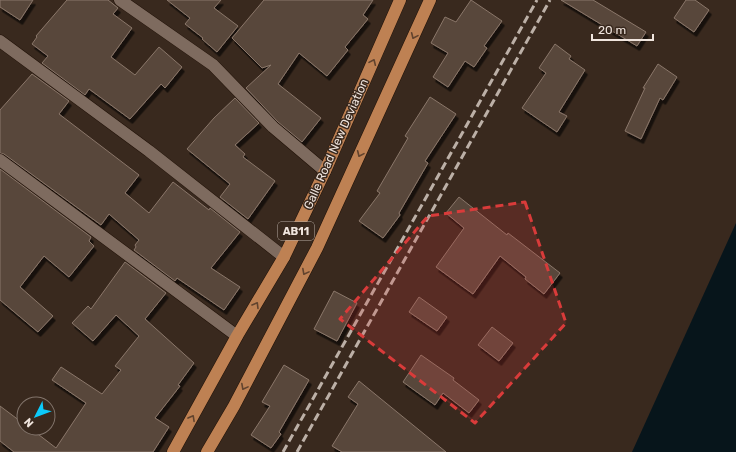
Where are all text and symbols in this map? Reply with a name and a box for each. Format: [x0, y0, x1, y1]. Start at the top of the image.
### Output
scale bar [592, 16, 653, 42]
text: 20 m [598, 23, 626, 37]
one-way arrow [411, 31, 419, 39]
one-way arrow [368, 58, 376, 66]
street label: Galle Road New Deviation [301, 77, 371, 211]
one-way arrow [357, 150, 365, 157]
road number: AB11 [278, 222, 314, 240]
one-way arrow [302, 267, 310, 275]
one-way arrow [251, 302, 258, 309]
one-way arrow [242, 382, 249, 390]
north arrow [16, 396, 56, 436]
text: N [21, 415, 36, 430]
one-way arrow [187, 415, 194, 422]

